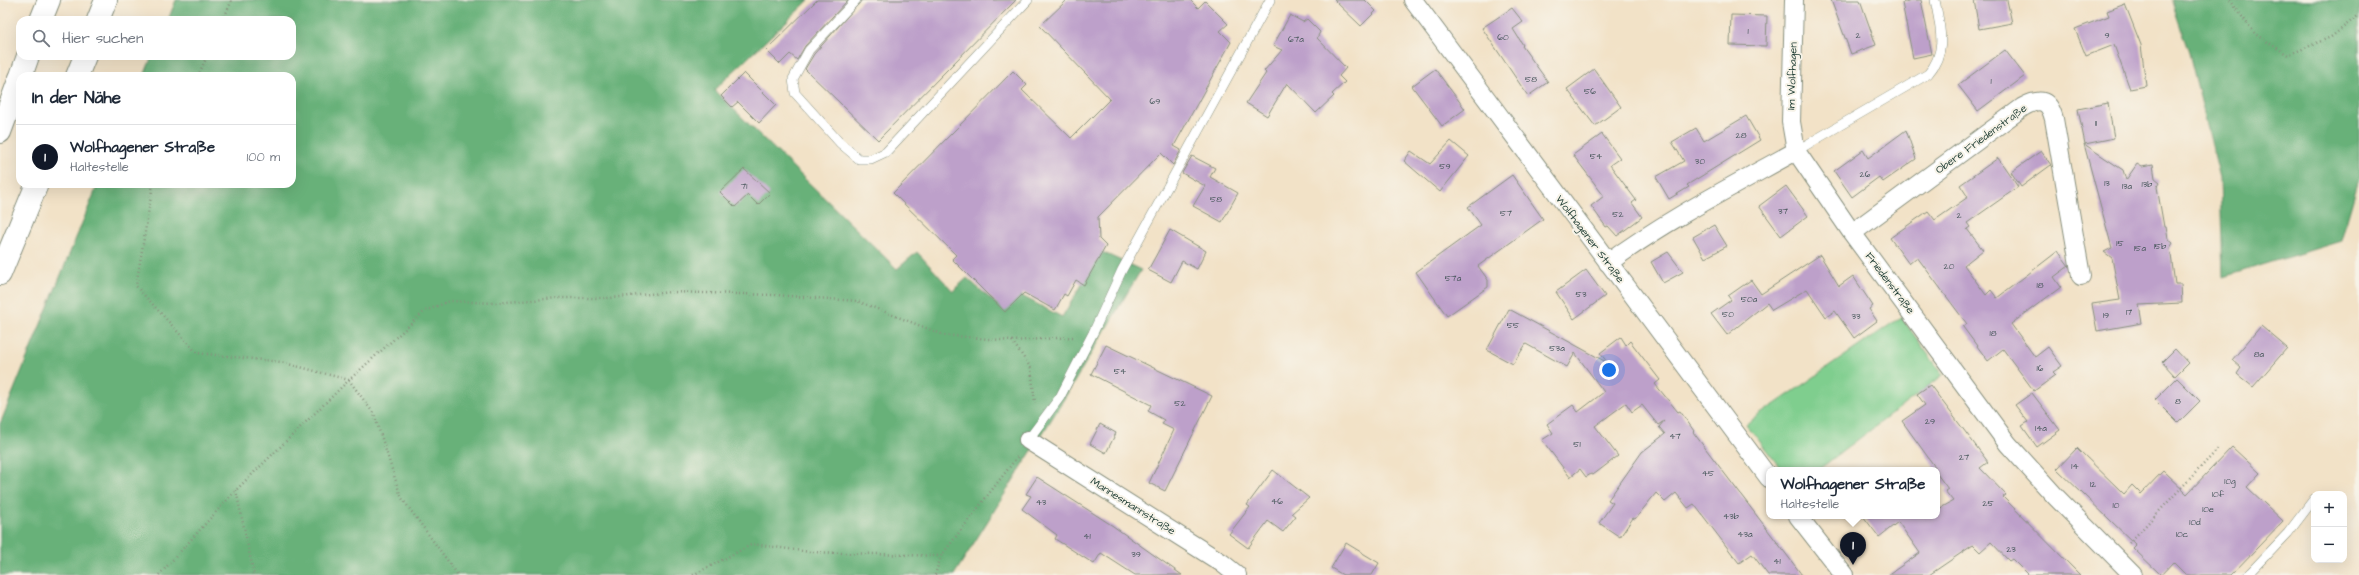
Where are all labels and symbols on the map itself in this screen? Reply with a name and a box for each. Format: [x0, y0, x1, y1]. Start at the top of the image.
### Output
house number: 1 [1747, 25, 1749, 38]
house number: 2 [1855, 29, 1861, 42]
house number: 9 [2104, 29, 2110, 42]
house number: 60 [1497, 31, 1509, 44]
house number: 67a [1288, 33, 1304, 46]
street label: Im Wolfhagen [1783, 41, 1802, 110]
house number: 58 [1525, 73, 1537, 86]
house number: 1 [1990, 75, 1992, 88]
house number: 56 [1584, 85, 1596, 98]
house number: 69 [1150, 95, 1160, 108]
street label: Obere Friedenstraße [1932, 101, 2030, 177]
house number: 11 [2095, 117, 2097, 130]
house number: 28 [1736, 129, 1747, 142]
house number: 54 [1590, 150, 1602, 163]
house number: 30 [1695, 155, 1705, 168]
house number: 59 [1439, 160, 1451, 173]
house number: 26 [1860, 168, 1871, 181]
house number: 13 [2104, 177, 2110, 190]
house number: 13b [2142, 178, 2152, 191]
house number: 71 [741, 180, 747, 193]
house number: 13a [2122, 180, 2133, 193]
street label: Wolfhagener Straße [1551, 192, 1628, 287]
house number: 58 [1210, 193, 1222, 206]
house number: 37 [1778, 205, 1789, 218]
house number: 57 [1500, 207, 1512, 220]
house number: 52 [1612, 208, 1625, 221]
house number: 2 [1956, 209, 1962, 222]
house number: 15 [2116, 237, 2124, 250]
house number: 15b [2154, 240, 2166, 253]
house number: 15a [2134, 242, 2146, 255]
street label: Friedenstraße [1862, 249, 1918, 317]
house number: 20 [1944, 260, 1955, 273]
house number: 57a [1445, 272, 1462, 285]
house number: 18 [2037, 279, 2044, 292]
house number: 53 [1576, 288, 1587, 301]
house number: 50a [1741, 293, 1758, 306]
house number: 17 [2126, 306, 2133, 319]
house number: 50 [1722, 308, 1734, 321]
house number: 19 [2103, 309, 2109, 322]
house number: 33 [1851, 310, 1861, 323]
house number: 55 [1507, 319, 1520, 332]
house number: 18 [1990, 327, 1997, 340]
house number: 53a [1549, 342, 1565, 355]
house number: 8a [2254, 348, 2265, 361]
your location [1599, 360, 1619, 380]
house number: 16 [2037, 362, 2044, 375]
house number: 54 [1114, 365, 1126, 378]
house number: 8 [2175, 395, 2181, 408]
house number: 52 [1174, 397, 1187, 410]
house number: 29 [1925, 415, 1935, 428]
house number: 14a [2035, 422, 2047, 435]
house number: 47 [1669, 430, 1681, 443]
house number: 51 [1573, 438, 1581, 451]
house number: 27 [1959, 451, 1970, 464]
house number: 14 [2071, 460, 2079, 473]
house number: 45 [1702, 467, 1715, 480]
street label: Mannesmannstraße [1088, 474, 1178, 538]
house number: 10g [2224, 475, 2236, 488]
house number: 12 [2090, 478, 2097, 491]
house number: 10f [2212, 488, 2225, 501]
house number: 46 [1271, 495, 1283, 508]
house number: 43 [1036, 496, 1047, 509]
house number: 25 [1982, 497, 1994, 510]
house number: 10 [2113, 499, 2120, 512]
house number: 10e [2202, 503, 2214, 516]
house number: 43b [1723, 510, 1739, 523]
house number: 10d [2189, 516, 2201, 529]
house number: 43a [1737, 528, 1753, 541]
house number: 10c [2176, 528, 2189, 541]
house number: 41 [1083, 530, 1091, 543]
pin: 1 [1840, 532, 1866, 565]
house number: 23 [2006, 543, 2016, 556]
house number: 39 [1131, 548, 1141, 561]
house number: 41 [1773, 555, 1781, 568]

